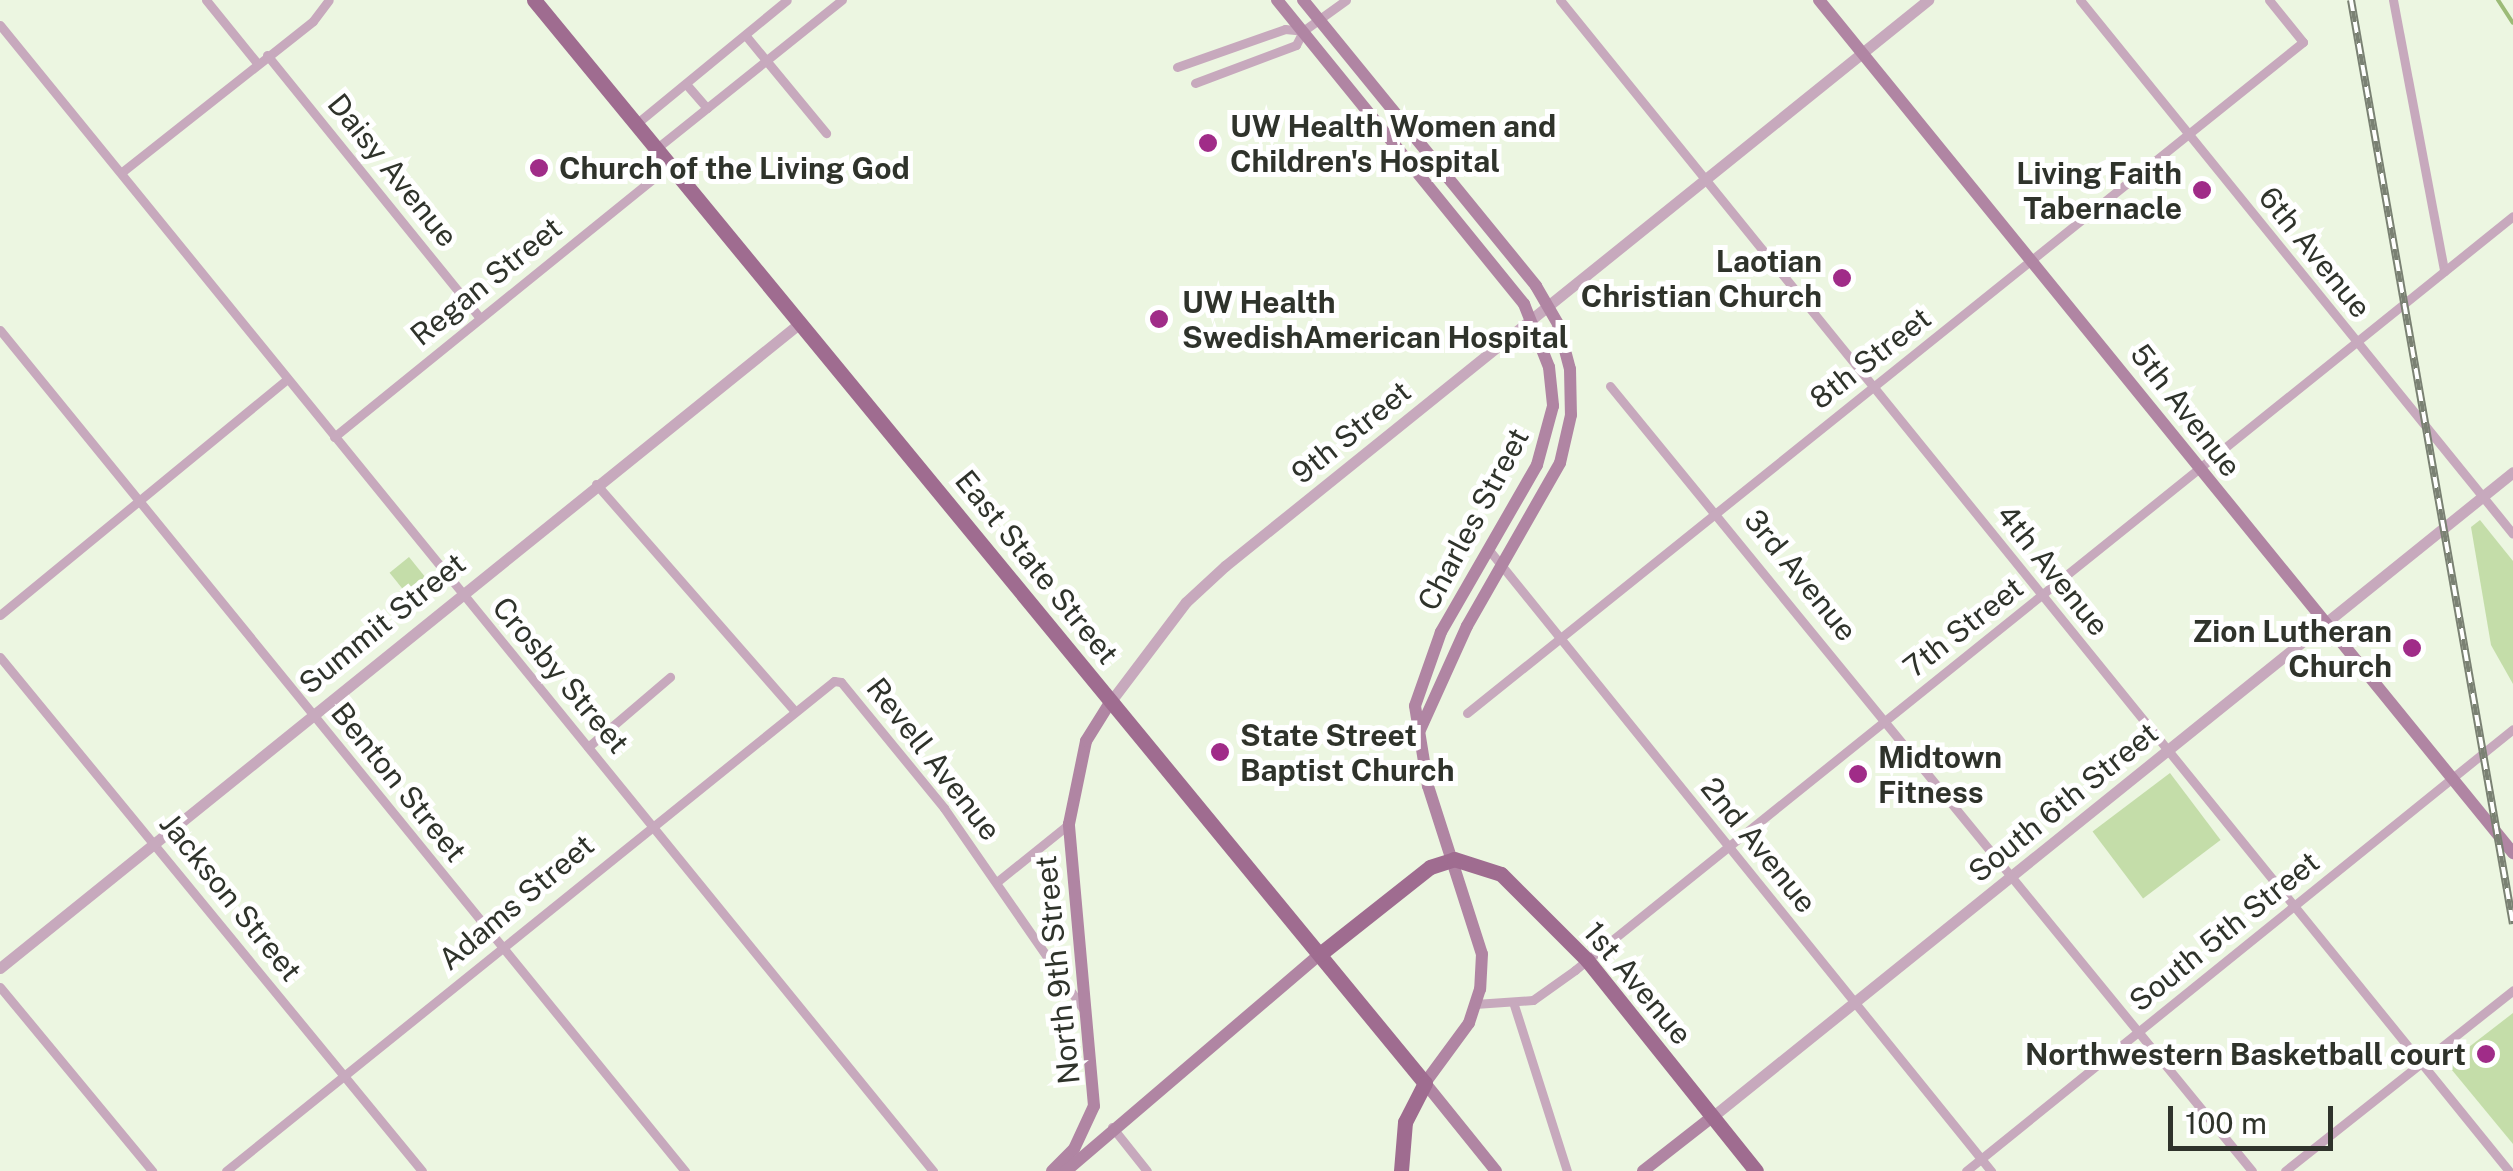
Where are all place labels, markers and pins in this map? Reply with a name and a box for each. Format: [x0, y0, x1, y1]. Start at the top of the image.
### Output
place label: UW Health Women and Children's Hospital [1230, 108, 1557, 178]
marker: UW Health Women and Children's Hospital [1195, 130, 1221, 156]
place label: Church of the Living God [559, 150, 910, 186]
place label: Living Faith Tabernacle [2016, 155, 2182, 226]
marker: Church of the Living God [528, 157, 550, 179]
marker: Living Faith Tabernacle [2191, 179, 2213, 201]
place label: Laotian Christian Church [1581, 243, 1822, 314]
marker: Laotian Christian Church [1831, 267, 1853, 289]
place label: UW Health SwedishAmerican Hospital [1182, 284, 1569, 354]
marker: UW Health SwedishAmerican Hospital [1146, 306, 1172, 332]
place label: Zion Lutheran Church [2193, 613, 2392, 684]
marker: Zion Lutheran Church [2401, 637, 2423, 659]
place label: State Street Baptist Church [1240, 717, 1454, 788]
place label: Midtown Fitness [1878, 739, 2002, 810]
marker: State Street Baptist Church [1209, 741, 1231, 763]
marker: Midtown Fitness [1847, 763, 1869, 785]
place label: Northwestern Basketball court [2025, 1036, 2466, 1072]
marker: Northwestern Basketball court [2475, 1043, 2497, 1065]

